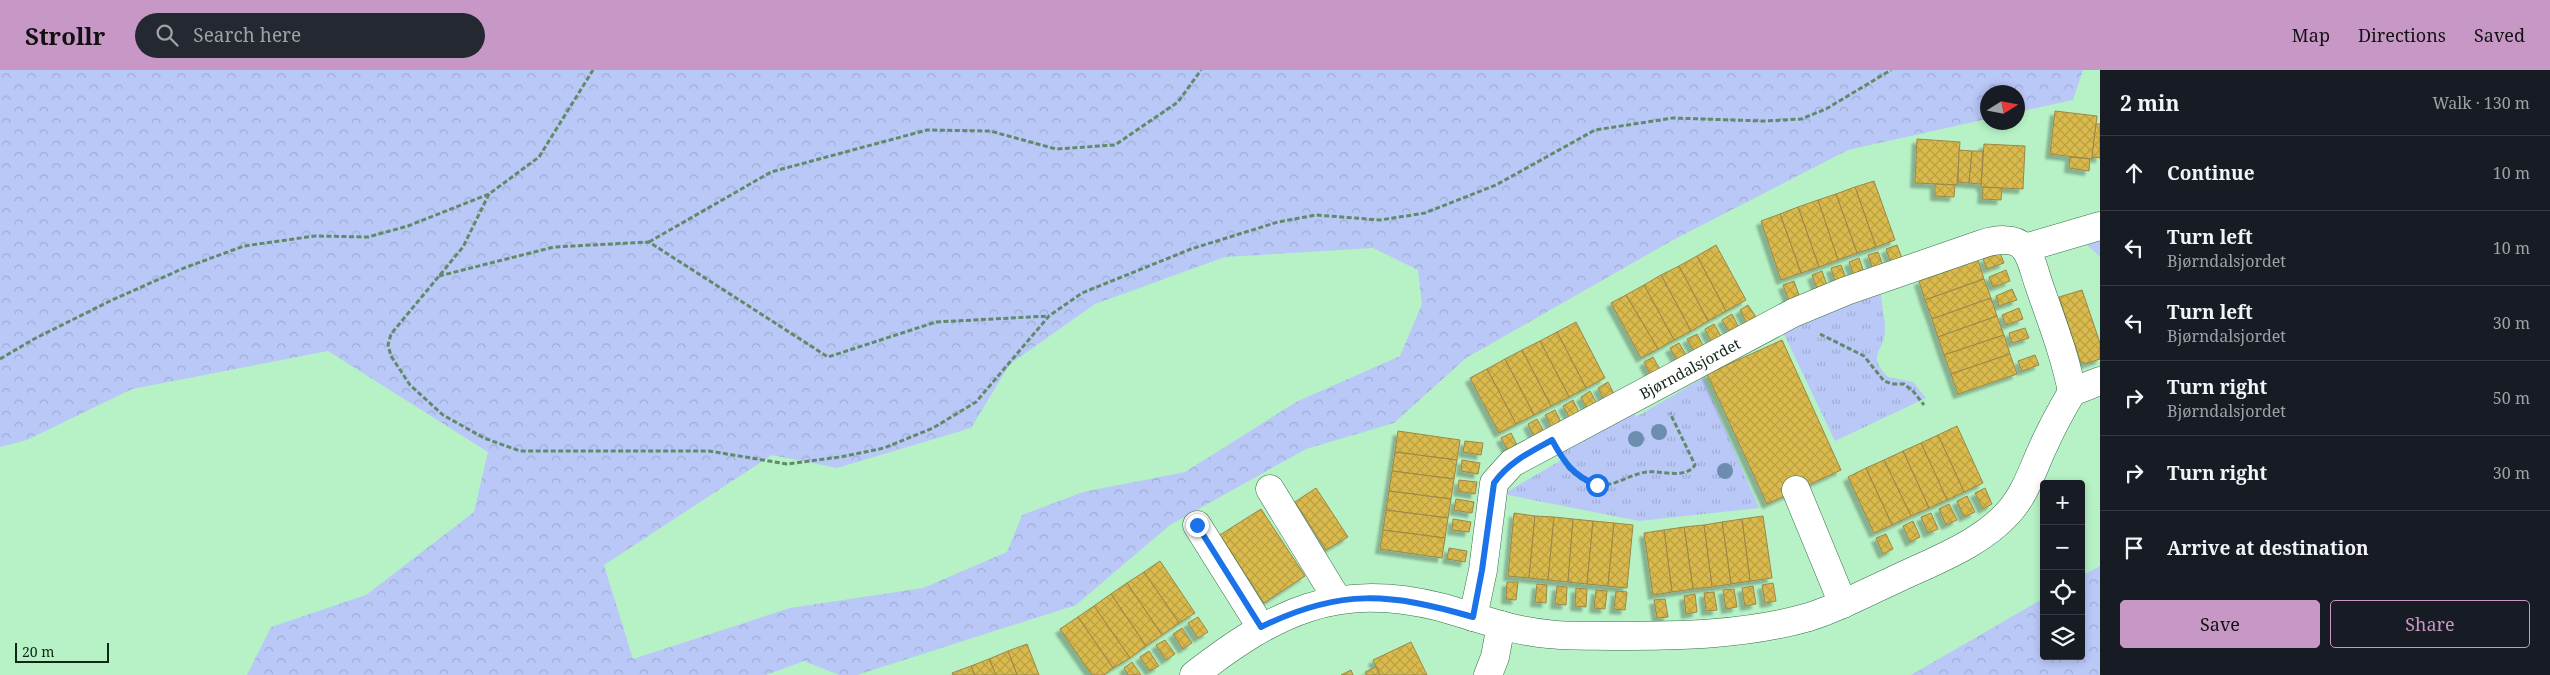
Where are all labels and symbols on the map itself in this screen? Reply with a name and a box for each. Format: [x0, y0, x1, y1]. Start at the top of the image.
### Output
north arrow [1980, 85, 2025, 130]
street label: Bjørndalsjordet [1636, 333, 1744, 403]
route start [1586, 474, 1609, 497]
route end [1186, 514, 1209, 537]
scale bar [15, 640, 109, 663]

